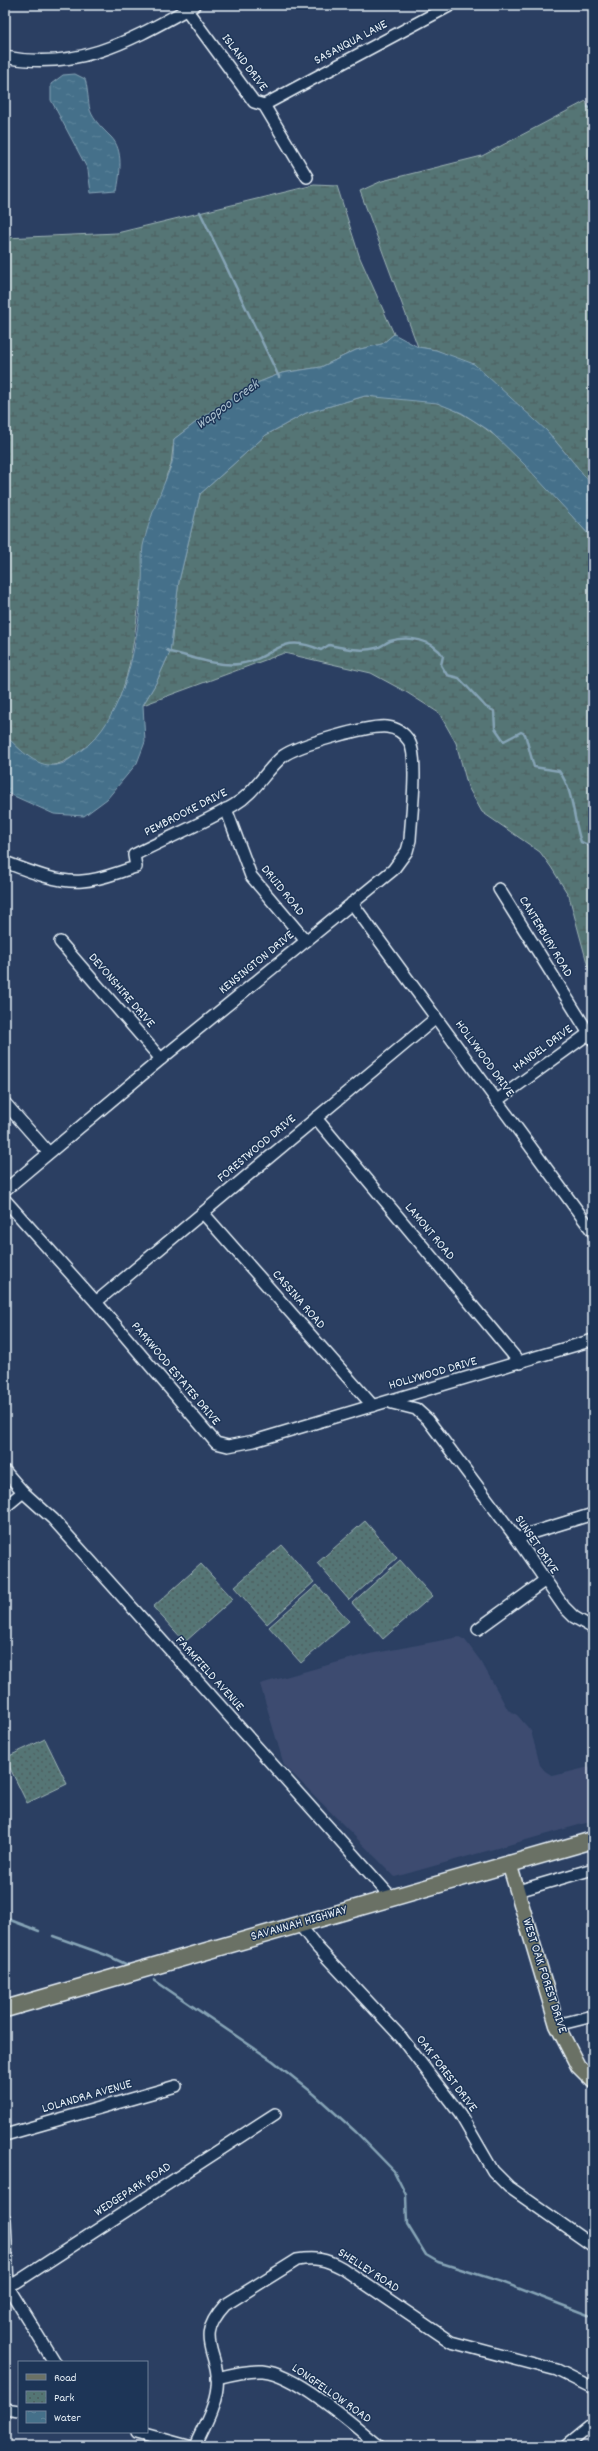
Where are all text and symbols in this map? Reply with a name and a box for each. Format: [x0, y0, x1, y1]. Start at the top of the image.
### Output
street label: SASANQUA LANE [311, 16, 391, 70]
street label: ISLAND DRIVE [216, 30, 272, 96]
water label: Wappoo Creek [192, 375, 265, 435]
street label: PEMBROOKE DRIVE [141, 784, 231, 842]
street label: DRUID ROAD [256, 861, 309, 921]
street label: CANTERBURY ROAD [513, 893, 577, 981]
street label: KENSINGTON DRIVE [215, 926, 299, 999]
street label: DEVONSHIRE DRIVE [83, 949, 159, 1033]
street label: HOLLYWOOD DRIVE [450, 1017, 518, 1101]
street label: HANDEL DRIVE [509, 1021, 577, 1077]
street label: FORESTWOOD DRIVE [213, 1110, 301, 1188]
street label: LAMONT ROAD [399, 1199, 459, 1265]
street label: CASSINA ROAD [267, 1266, 329, 1334]
street label: PARKWOOD ESTATES DRIVE [126, 1318, 224, 1430]
street label: HOLLYWOOD DRIVE [387, 1352, 479, 1396]
street label: SUNSET DRIVE [509, 1512, 563, 1578]
street label: FARMFIELD AVENUE [170, 1632, 248, 1716]
street label: SAVANNAH HIGHWAY [249, 1901, 350, 1947]
street label: WEST OAK FOREST DRIVE [517, 1916, 572, 2036]
street label: OAK FOREST DRIVE [411, 2031, 481, 2117]
street label: LOLANDRA AVENUE [40, 2075, 134, 2119]
street label: WEDGEPARK ROAD [91, 2158, 176, 2222]
street label: SHELLEY ROAD [333, 2244, 403, 2298]
street label: LONGFELLOW ROAD [287, 2359, 375, 2429]
legend [18, 2361, 148, 2433]
text: Road [54, 2370, 76, 2387]
text: Park [54, 2390, 75, 2407]
text: Water [54, 2410, 81, 2427]

